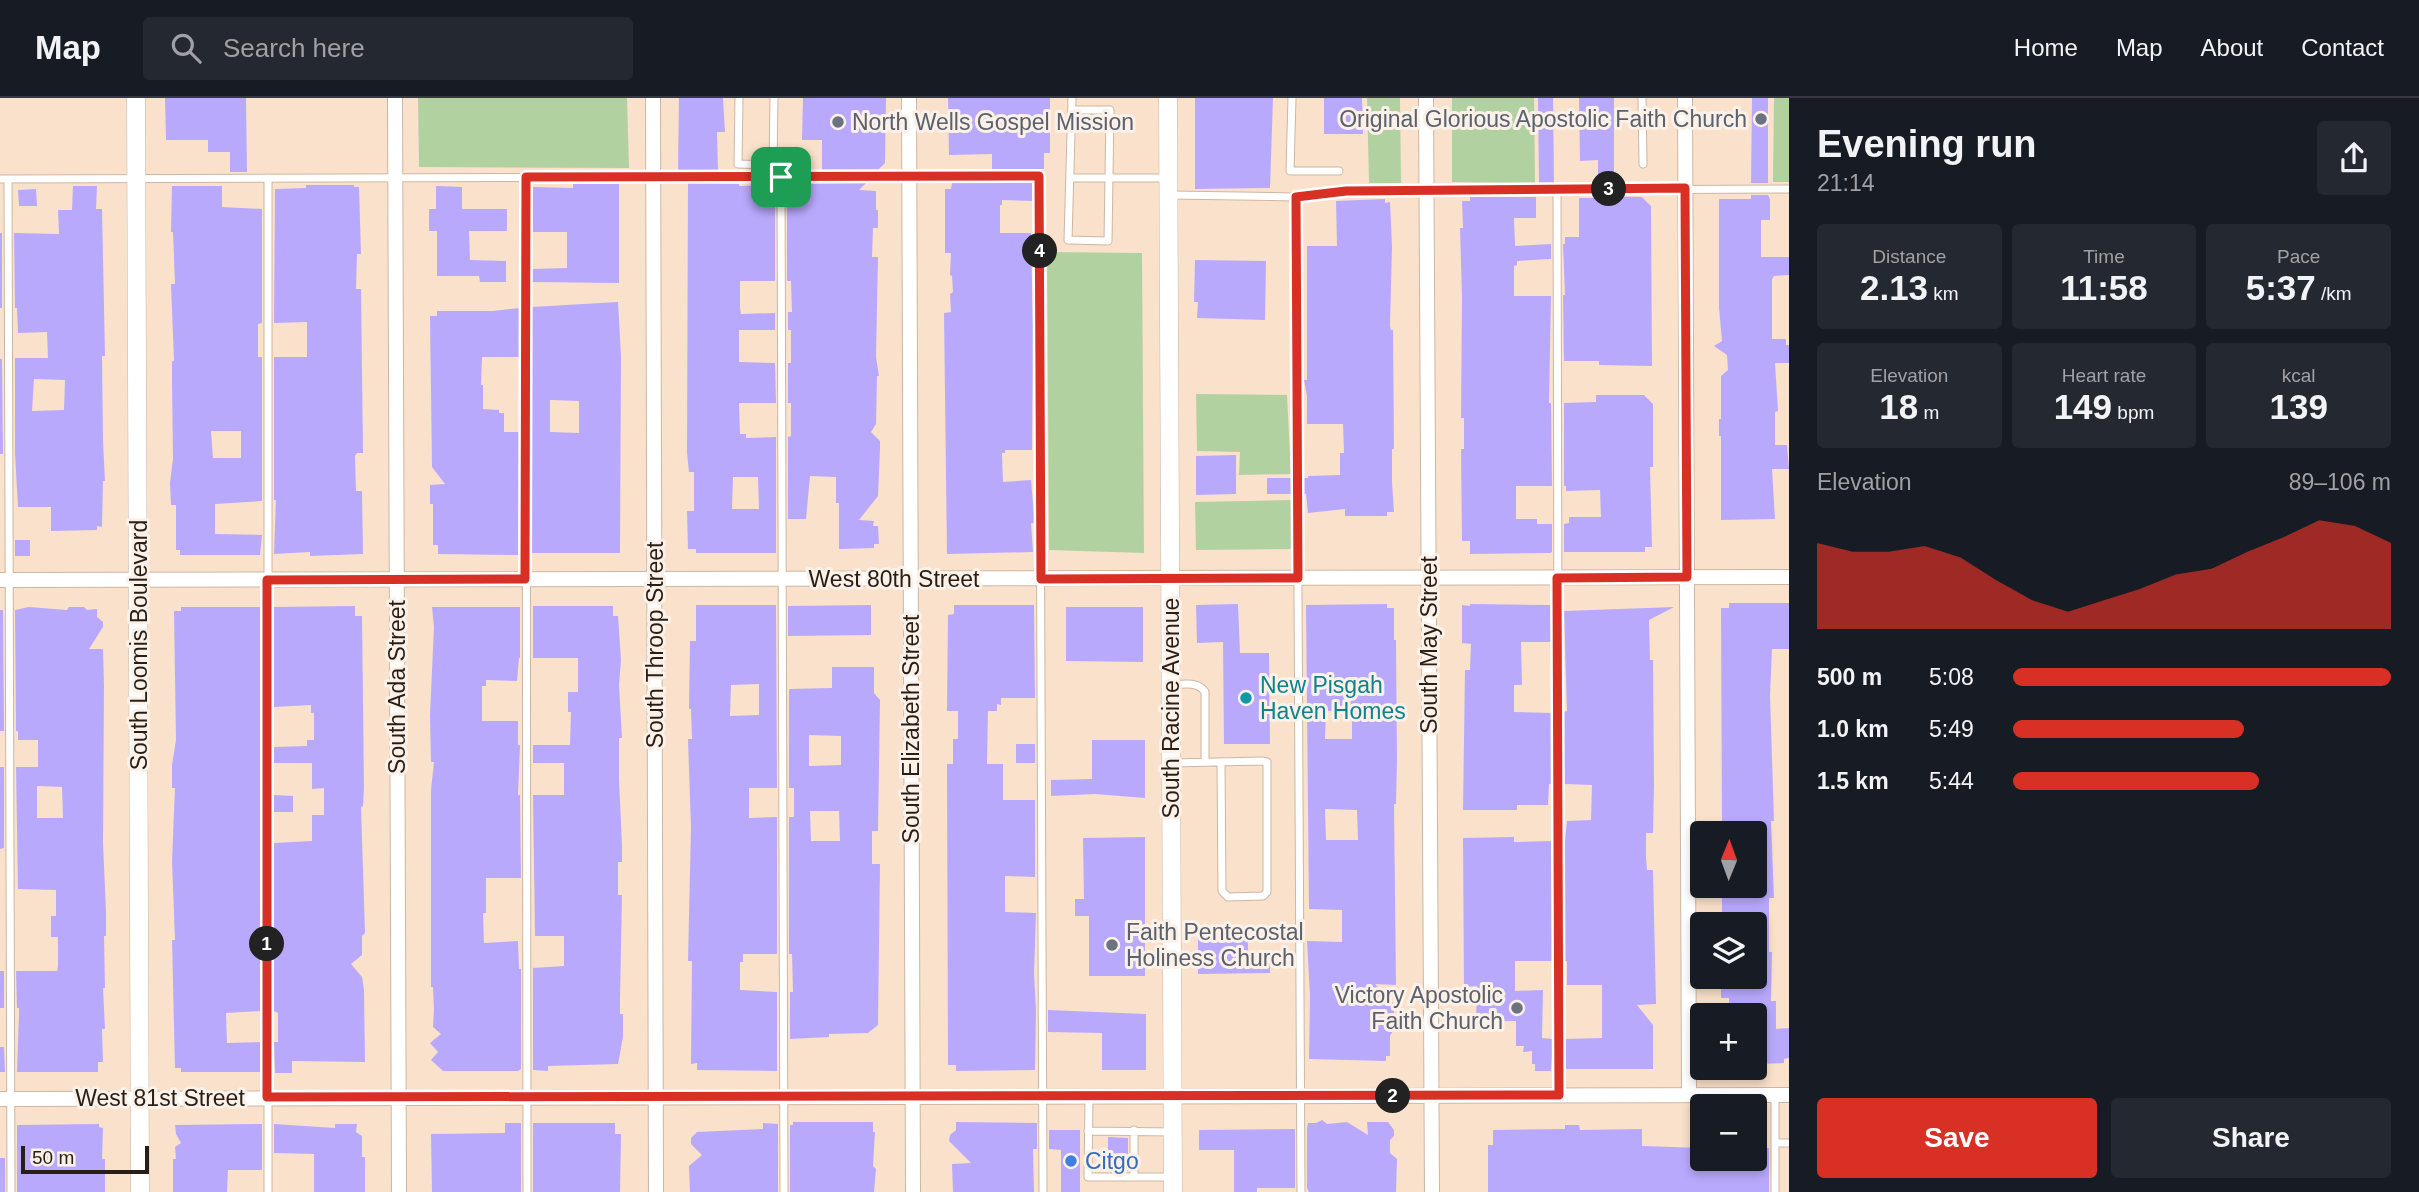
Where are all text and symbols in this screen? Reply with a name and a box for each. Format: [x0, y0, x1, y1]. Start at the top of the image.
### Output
search box [143, 17, 633, 80]
text: Map [35, 29, 101, 66]
icon: search [167, 29, 205, 67]
text: Search here [223, 33, 365, 63]
text: Home [2014, 34, 2078, 61]
text: Map [2116, 34, 2163, 61]
text: About [2201, 34, 2263, 61]
text: Contact [2301, 34, 2384, 61]
place label: Original Glorious Apostolic Faith Church [1339, 106, 1747, 132]
place label: North Wells Gospel Mission [852, 109, 1134, 135]
marker: Original Glorious Apostolic Faith Church [1753, 111, 1769, 127]
marker: North Wells Gospel Mission [830, 114, 846, 130]
button: share [2317, 121, 2391, 195]
text: Evening run [1817, 123, 2037, 165]
pin [751, 147, 811, 207]
icon: arrive [762, 158, 800, 196]
text: 21:14 [1817, 170, 1875, 196]
pin: 3 [1592, 172, 1626, 206]
text: 3 [1603, 178, 1614, 199]
pin: 4 [1023, 234, 1058, 268]
text: 4 [1034, 240, 1045, 261]
text: Distance [1872, 246, 1946, 267]
text: Time [2083, 246, 2125, 267]
text: Pace [2277, 246, 2320, 267]
text: 2.13 [1860, 268, 1928, 307]
text: 11:58 [2060, 268, 2148, 307]
text: 5:37 [2246, 268, 2316, 307]
text: km [1928, 283, 1959, 304]
text: /km [2316, 283, 2352, 304]
text: Elevation [1870, 365, 1948, 386]
text: Heart rate [2062, 365, 2146, 386]
text: kcal [2282, 365, 2316, 386]
text: 18 [1879, 387, 1918, 426]
text: 149 [2054, 387, 2112, 426]
text: 139 [2269, 387, 2328, 426]
text: m [1918, 402, 1939, 423]
text: bpm [2112, 402, 2154, 423]
text: Elevation [1817, 469, 1912, 495]
text: 89–106 m [2289, 469, 2391, 495]
street label: South Loomis Boulevard [126, 520, 152, 770]
street label: South Throop Street [642, 541, 668, 748]
street label: South May Street [1416, 556, 1442, 734]
street label: West 80th Street [809, 566, 980, 592]
street label: South Racine Avenue [1158, 598, 1184, 818]
street label: South Ada Street [384, 599, 410, 774]
street label: South Elizabeth Street [898, 614, 924, 843]
text: 500 m [1817, 664, 1882, 690]
text: 5:08 [1929, 664, 1974, 690]
place label: New Pisgah Haven Homes [1260, 672, 1406, 724]
marker: New Pisgah Haven Homes [1238, 690, 1254, 706]
text: 1.0 km [1817, 716, 1889, 742]
text: 5:49 [1929, 716, 1974, 742]
text: 1.5 km [1817, 768, 1889, 794]
text: 5:44 [1929, 768, 1974, 794]
north arrow [1690, 821, 1768, 898]
map controls [1690, 821, 1767, 1171]
button: layers [1690, 912, 1767, 989]
place label: Faith Pentecostal Holiness Church [1126, 919, 1304, 971]
pin: 1 [250, 926, 284, 962]
text: 1 [261, 933, 272, 954]
marker: Faith Pentecostal Holiness Church [1104, 937, 1120, 953]
place label: Victory Apostolic Faith Church [1335, 982, 1503, 1034]
marker: Victory Apostolic Faith Church [1509, 1000, 1525, 1016]
button: + [1690, 1003, 1767, 1080]
pin: 2 [1376, 1079, 1410, 1114]
street label: West 81st Street [75, 1085, 245, 1111]
text: 2 [1387, 1085, 1398, 1106]
button: − [1690, 1094, 1767, 1171]
button: Save [1817, 1098, 2097, 1178]
button: Share [2111, 1098, 2391, 1178]
scale bar [21, 1143, 149, 1175]
text: 50 m [32, 1147, 74, 1168]
place label: Citgo [1085, 1148, 1139, 1174]
marker: Citgo [1063, 1153, 1079, 1169]

